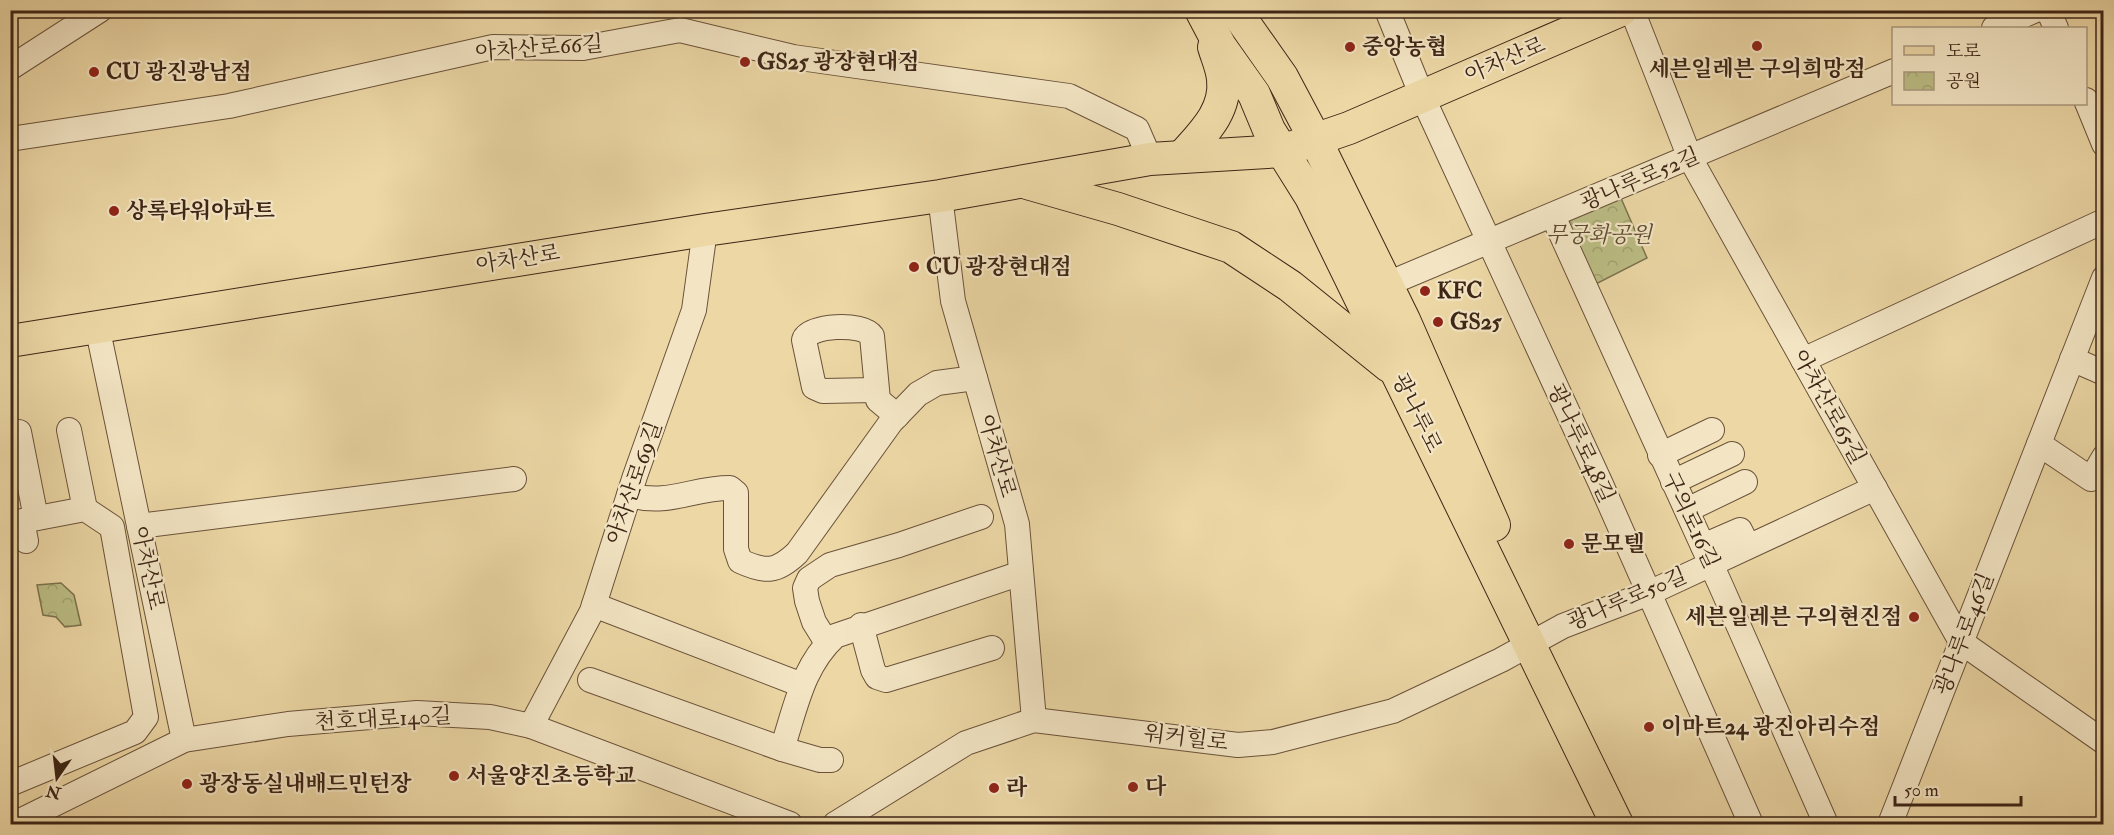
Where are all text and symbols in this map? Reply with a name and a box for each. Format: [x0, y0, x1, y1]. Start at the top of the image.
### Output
legend [1892, 27, 2087, 105]
street label: 아차산로66길 [474, 30, 604, 66]
street label: 아차산로 [1460, 31, 1550, 89]
place label: 중앙농협 [1362, 33, 1447, 61]
marker: 세븐일레븐 구의희망점 [1750, 39, 1764, 53]
marker: 중앙농협 [1343, 40, 1357, 54]
text: 도로 [1946, 40, 1981, 63]
place label: GS25 광장현대점 [757, 48, 919, 76]
marker: GS25 광장현대점 [738, 55, 752, 69]
place label: 세븐일레븐 구의희망점 [1648, 55, 1866, 83]
place label: CU 광진광남점 [106, 58, 251, 86]
marker: CU 광진광남점 [87, 65, 101, 79]
text: 공원 [1946, 70, 1981, 93]
street label: 광나루로52길 [1576, 141, 1704, 217]
place label: 상록타워아파트 [126, 197, 276, 225]
marker: 상록타워아파트 [107, 204, 121, 218]
park label: 무궁화공원 [1546, 221, 1654, 249]
street label: 아차산로 [474, 239, 562, 279]
place label: CU 광장현대점 [926, 253, 1071, 281]
marker: CU 광장현대점 [907, 260, 921, 274]
place label: KFC [1437, 277, 1482, 305]
marker: KFC [1418, 284, 1432, 298]
place label: GS25 [1450, 308, 1502, 336]
marker: GS25 [1431, 315, 1445, 329]
street label: 아차산로65길 [1786, 345, 1872, 469]
street label: 광나루로 [1386, 369, 1448, 457]
street label: 광나루로48길 [1541, 379, 1621, 507]
street label: 아차산로 [972, 411, 1022, 501]
street label: 아차산로69길 [600, 418, 668, 548]
street label: 구의로16길 [1656, 467, 1726, 573]
street label: 아차산로 [125, 524, 171, 612]
place label: 문모텔 [1581, 530, 1645, 558]
marker: 문모텔 [1562, 537, 1576, 551]
street label: 광나루로50길 [1563, 561, 1691, 637]
street label: 광나루로46길 [1928, 569, 2000, 699]
place label: 세븐일레븐 구의현진점 [1685, 603, 1902, 631]
marker: 세븐일레븐 구의현진점 [1907, 610, 1921, 624]
street label: 천호대로140길 [314, 701, 452, 737]
place label: 이마트24 광진아리수점 [1661, 713, 1880, 741]
street label: 워커힐로 [1142, 719, 1230, 757]
marker: 이마트24 광진아리수점 [1642, 720, 1656, 734]
north arrow [27, 748, 87, 808]
place label: 서울양진초등학교 [466, 762, 636, 790]
marker: 서울양진초등학교 [447, 769, 461, 783]
scale bar [1895, 769, 2021, 807]
place label: 광장동실내배드민턴장 [199, 770, 412, 798]
place label: 다 [1145, 773, 1167, 801]
place label: 라 [1006, 774, 1028, 802]
marker: 광장동실내배드민턴장 [180, 777, 194, 791]
text: 50 m [1904, 779, 1939, 802]
text: N [44, 780, 64, 803]
marker: 다 [1126, 780, 1140, 794]
marker: 라 [987, 781, 1001, 795]

